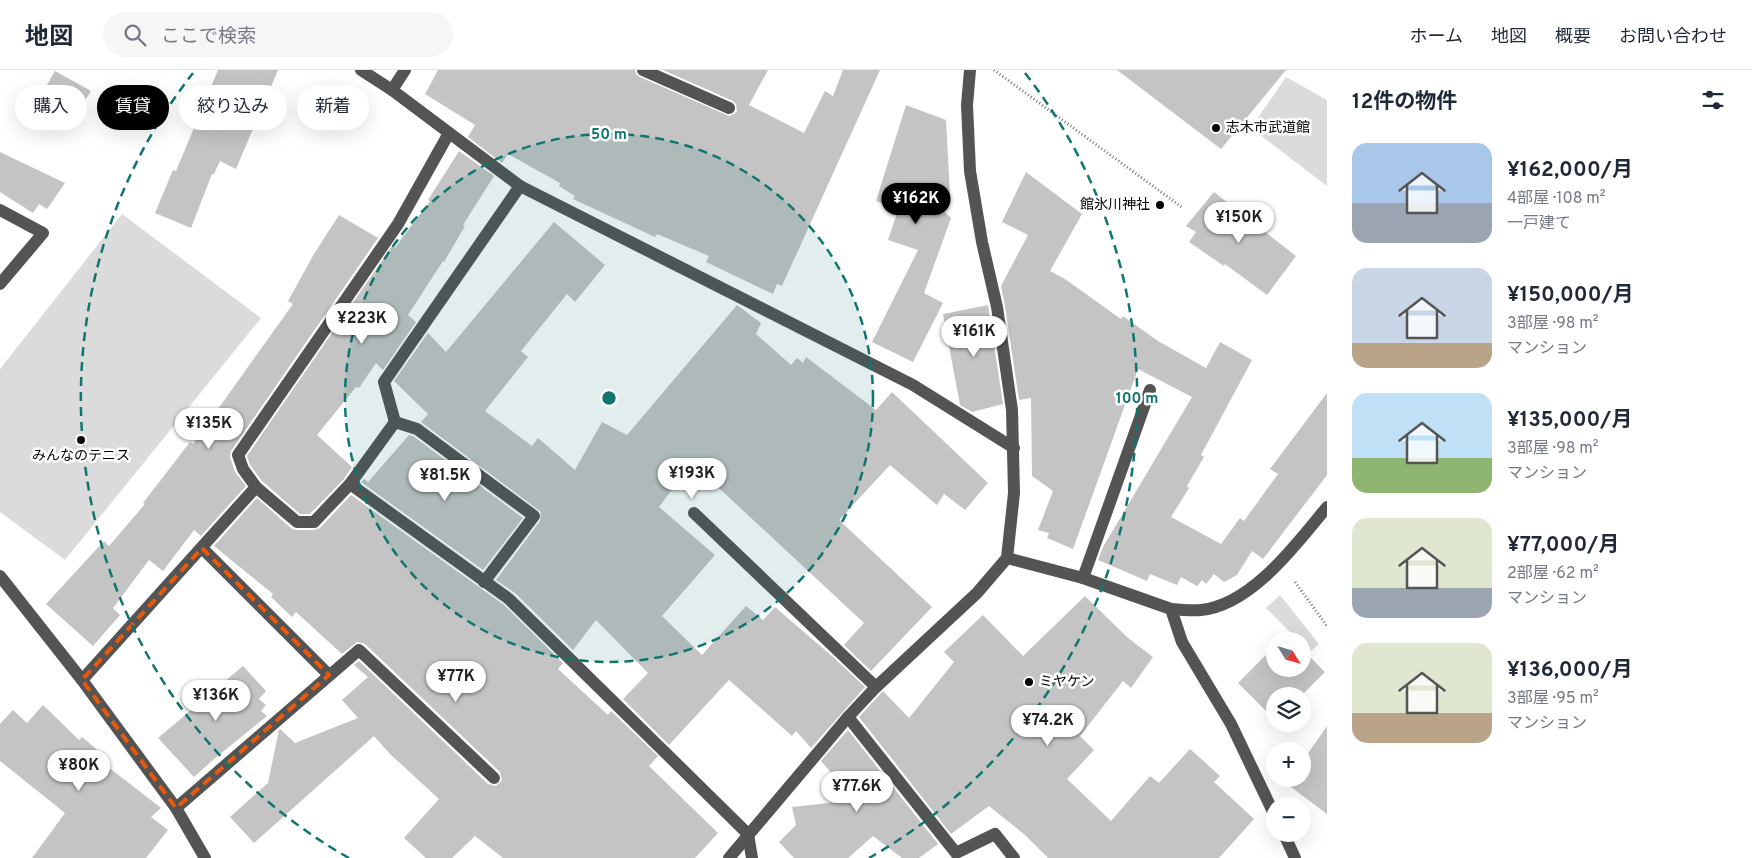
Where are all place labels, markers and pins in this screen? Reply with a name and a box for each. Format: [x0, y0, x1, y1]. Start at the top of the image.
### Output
place label: 志木市武道館 [1226, 120, 1310, 137]
marker: 志木市武道館 [1210, 122, 1222, 134]
pin: ¥162K [881, 182, 951, 225]
place label: 館氷川神社 [1080, 197, 1150, 214]
marker: 館氷川神社 [1154, 199, 1166, 211]
pin: ¥150K [1204, 202, 1274, 244]
pin: ¥223K [327, 302, 397, 345]
pin: ¥161K [939, 316, 1009, 358]
centre of rings [600, 389, 618, 407]
pin: ¥135K [174, 408, 244, 450]
marker: みんなのテニス [75, 434, 87, 446]
place label: みんなのテニス [32, 448, 130, 465]
pin: ¥193K [657, 458, 727, 500]
pin: ¥81.5K [404, 460, 486, 502]
pin: ¥77K [426, 660, 486, 703]
place label: ミヤケン [1039, 674, 1095, 691]
marker: ミヤケン [1023, 676, 1035, 688]
pin: ¥136K [181, 680, 251, 722]
pin: ¥74.2K [1007, 704, 1089, 747]
pin: ¥80K [49, 750, 109, 792]
pin: ¥77.6K [816, 770, 898, 813]

